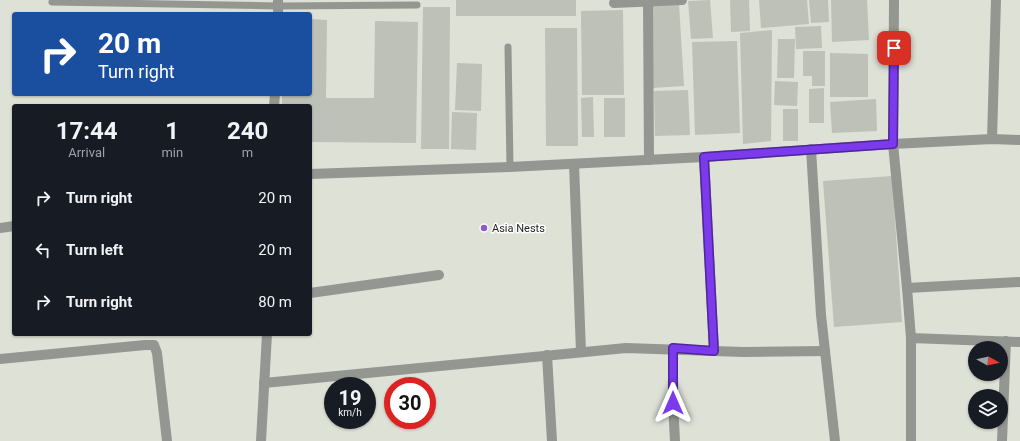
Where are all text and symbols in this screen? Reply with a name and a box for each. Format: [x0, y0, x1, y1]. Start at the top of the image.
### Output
text: 20 m [98, 27, 161, 60]
icon: right [32, 28, 84, 80]
pin [877, 31, 911, 65]
icon: arrive [883, 37, 905, 59]
text: Turn right [98, 61, 175, 82]
text: 17:44 [56, 117, 118, 145]
text: 1 [165, 117, 179, 145]
text: 240 [227, 117, 268, 145]
text: Arrival [68, 145, 105, 160]
text: min [161, 145, 183, 160]
text: m [242, 145, 253, 160]
icon: right [32, 187, 54, 209]
text: Turn right [66, 189, 132, 207]
text: 20 m [258, 189, 292, 207]
place label: Asia Nests [492, 222, 545, 235]
marker: Asia Nests [479, 223, 489, 233]
icon: left [32, 239, 54, 261]
text: Turn left [66, 241, 123, 259]
text: 20 m [258, 241, 292, 259]
icon: right [32, 291, 54, 313]
text: Turn right [66, 293, 132, 311]
text: 80 m [258, 293, 292, 311]
north arrow [968, 341, 1008, 381]
map controls [968, 341, 1008, 429]
speed limit sign: 30 [384, 377, 436, 429]
position arrow [652, 382, 694, 424]
text: 19 [339, 386, 361, 410]
button: layers [968, 389, 1008, 429]
text: km/h [338, 407, 362, 418]

